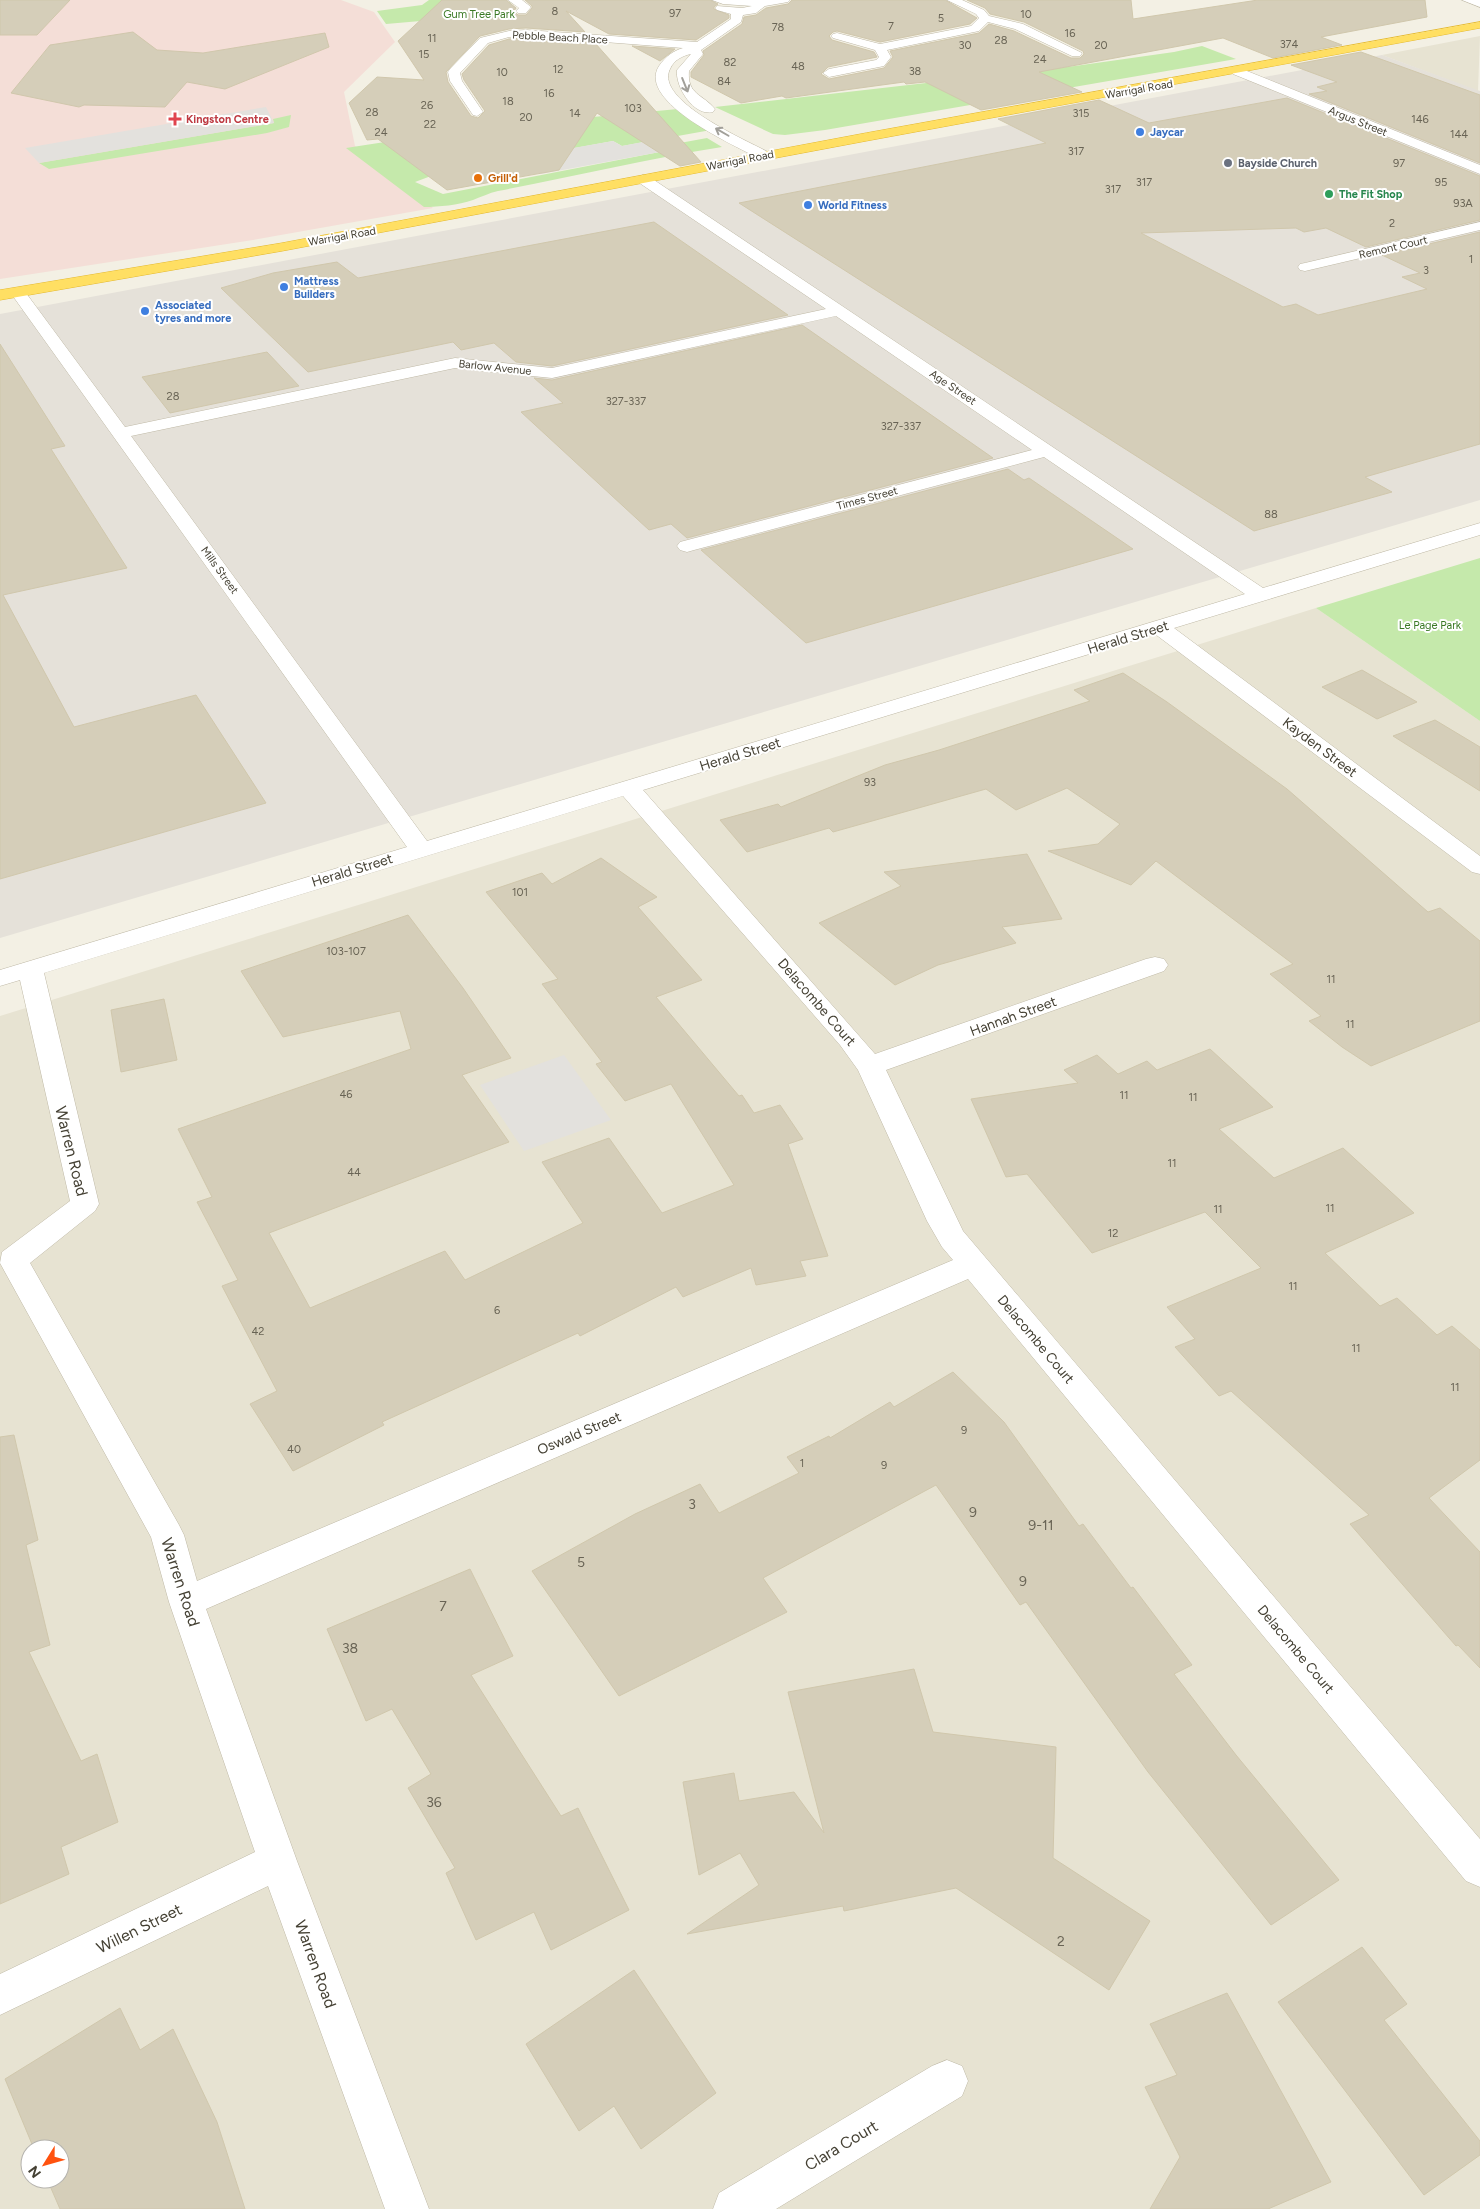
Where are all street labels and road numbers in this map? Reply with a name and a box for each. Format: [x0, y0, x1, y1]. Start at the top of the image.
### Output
street label: Pebble Beach Place [512, 29, 608, 46]
street label: Warrigal Road [1104, 77, 1174, 102]
street label: Argus Street [1326, 104, 1389, 139]
street label: Warrigal Road [705, 148, 775, 173]
street label: Warrigal Road [307, 224, 377, 249]
street label: Remont Court [1358, 233, 1429, 262]
street label: Barlow Avenue [458, 357, 532, 378]
street label: Age Street [927, 367, 978, 408]
street label: Times Street [835, 484, 899, 513]
street label: Mills Street [198, 544, 241, 597]
street label: Herald Street [1086, 617, 1171, 658]
street label: Kayden Street [1279, 714, 1360, 781]
street label: Herald Street [698, 734, 783, 775]
street label: Herald Street [310, 850, 395, 891]
street label: Delacombe Court [774, 955, 859, 1050]
street label: Hannah Street [968, 993, 1059, 1040]
street label: Warren Road [51, 1104, 92, 1198]
street label: Delacombe Court [994, 1292, 1078, 1387]
street label: Oswald Street [535, 1408, 624, 1459]
street label: Warren Road [157, 1535, 204, 1629]
street label: Delacombe Court [1254, 1602, 1338, 1697]
street label: Willen Street [93, 1900, 185, 1957]
street label: Warren Road [291, 1918, 340, 2011]
street label: Clara Court [801, 2116, 881, 2175]

